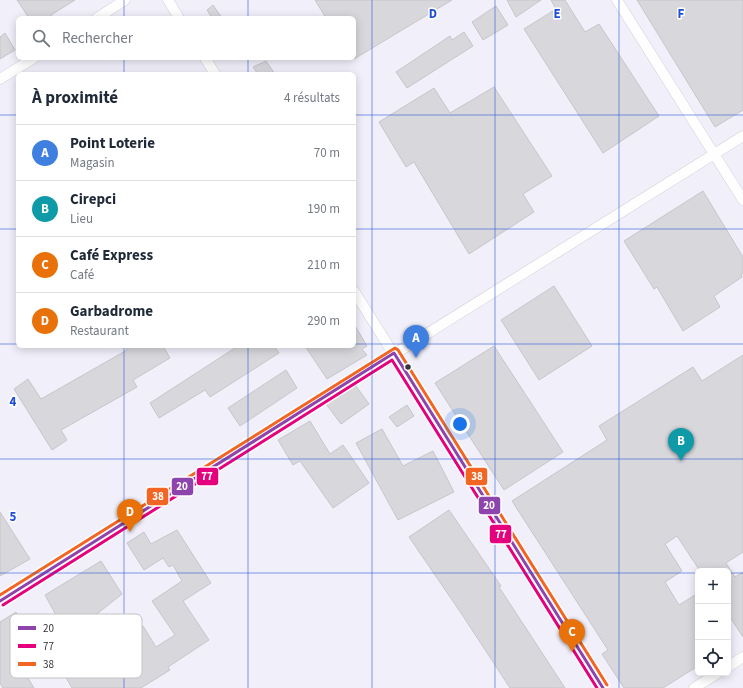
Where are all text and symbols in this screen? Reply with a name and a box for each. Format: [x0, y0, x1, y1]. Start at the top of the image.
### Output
text: D [429, 5, 437, 23]
text: E [553, 5, 561, 23]
text: F [678, 5, 685, 23]
search box [16, 16, 356, 60]
icon: search [30, 27, 52, 49]
text: Rechercher [62, 28, 133, 49]
text: À proximité [32, 86, 118, 110]
text: 4 résultats [284, 89, 340, 107]
text: Point Loterie [70, 133, 155, 154]
text: A [41, 144, 49, 162]
text: 70 m [314, 144, 340, 162]
text: Magasin [70, 154, 115, 172]
text: Cirepci [70, 189, 116, 210]
text: B [41, 200, 49, 218]
text: 190 m [307, 200, 340, 218]
text: Lieu [70, 210, 93, 228]
text: Café Express [70, 245, 153, 266]
text: C [41, 256, 49, 274]
text: 210 m [307, 256, 340, 274]
text: Café [70, 266, 94, 284]
text: Garbadrome [70, 301, 153, 322]
text: D [41, 312, 49, 330]
text: 290 m [307, 312, 340, 330]
text: Restaurant [70, 322, 129, 340]
pin: A [403, 325, 429, 358]
unlabelled marker [403, 362, 413, 372]
text: 4 [10, 393, 17, 411]
your location [450, 414, 470, 434]
pin: B [668, 428, 694, 461]
line badge: 77 [196, 467, 219, 486]
line badge: 38 [465, 467, 488, 486]
text: 77 [201, 469, 213, 484]
text: 38 [471, 469, 483, 484]
line badge: 20 [171, 477, 194, 496]
text: 20 [176, 479, 188, 494]
line badge: 38 [146, 487, 169, 506]
text: 38 [152, 489, 164, 504]
line badge: 20 [478, 496, 501, 515]
text: 20 [483, 498, 495, 513]
pin: D [117, 499, 143, 532]
text: 5 [10, 508, 17, 526]
line badge: 77 [489, 524, 512, 544]
text: 77 [495, 527, 507, 542]
map controls [695, 568, 731, 676]
button: + [695, 568, 731, 604]
button: − [695, 604, 731, 640]
legend [10, 614, 142, 678]
pin: C [559, 619, 585, 652]
text: 20 [43, 621, 54, 636]
text: 77 [43, 639, 54, 654]
button: locate [695, 640, 731, 676]
text: 38 [43, 657, 54, 672]

